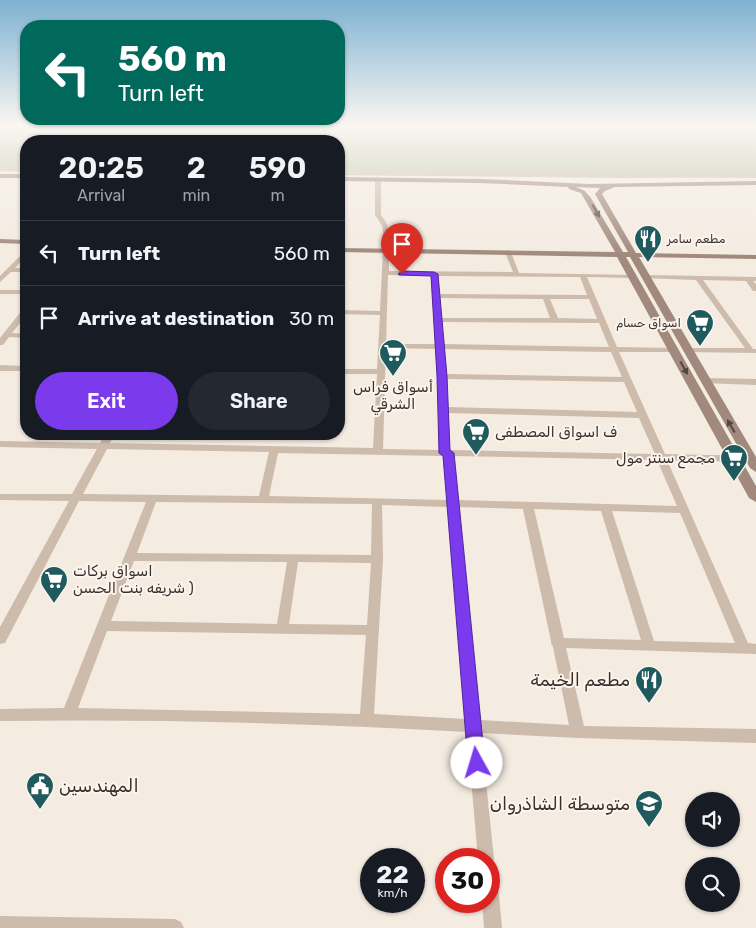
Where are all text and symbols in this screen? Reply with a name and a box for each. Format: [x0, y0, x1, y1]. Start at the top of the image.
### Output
text: 560 m [118, 38, 227, 80]
icon: left [35, 40, 100, 105]
text: Turn left [118, 80, 204, 107]
text: 20:25 [58, 150, 144, 186]
text: 2 [187, 150, 206, 186]
text: 590 [249, 150, 307, 186]
text: Arrival [77, 186, 125, 205]
text: min [182, 186, 210, 205]
text: m [270, 186, 285, 205]
one-way arrow [592, 204, 600, 219]
pin [381, 223, 423, 274]
restaurant icon: مطعم سامر [633, 224, 663, 263]
icon: arrive [388, 230, 416, 258]
place label: مطعم سامر [666, 232, 726, 247]
icon: left [35, 239, 63, 267]
text: Turn left [78, 242, 160, 265]
text: 560 m [274, 242, 330, 265]
icon: arrive [35, 304, 63, 332]
text: Arrive at destination [78, 307, 274, 330]
text: 30 m [289, 307, 334, 330]
supermarket icon: اسواق حسام [685, 308, 715, 347]
place label: اسواق حسام [616, 316, 681, 332]
supermarket icon: أسواق فراس الشرقي [378, 338, 408, 377]
one-way arrow [680, 361, 688, 376]
button: Exit [35, 372, 178, 430]
button: Share [188, 372, 330, 430]
place label: أسواق فراس الشرقي [353, 378, 433, 416]
supermarket icon: ف اسواق المصطفى [461, 417, 491, 456]
one-way arrow [727, 419, 736, 432]
place label: ف اسواق المصطفى [495, 423, 617, 441]
supermarket icon: مجمع سنتر مول [719, 443, 749, 482]
place label: مجمع سنتر مول [616, 449, 715, 469]
place label: اسواق بركات شريفه بنت الحسن ) [73, 562, 194, 597]
supermarket icon: اسواق بركات شريفه بنت الحسن ) [39, 565, 69, 604]
restaurant icon: مطعم الخيمة [634, 665, 664, 704]
place label: مطعم الخيمة [530, 669, 630, 692]
position arrow [450, 736, 502, 788]
public building icon: المهندسين [25, 771, 55, 810]
place label: المهندسين [59, 775, 139, 797]
school or university icon: متوسطة الشاذروان [634, 789, 664, 828]
map controls [685, 792, 740, 912]
button: sound [685, 792, 740, 847]
place label: متوسطة الشاذروان [490, 793, 630, 815]
speed limit sign: 30 [435, 848, 500, 913]
button: search [685, 857, 740, 912]
text: 22 [376, 860, 409, 889]
text: km/h [378, 886, 407, 900]

